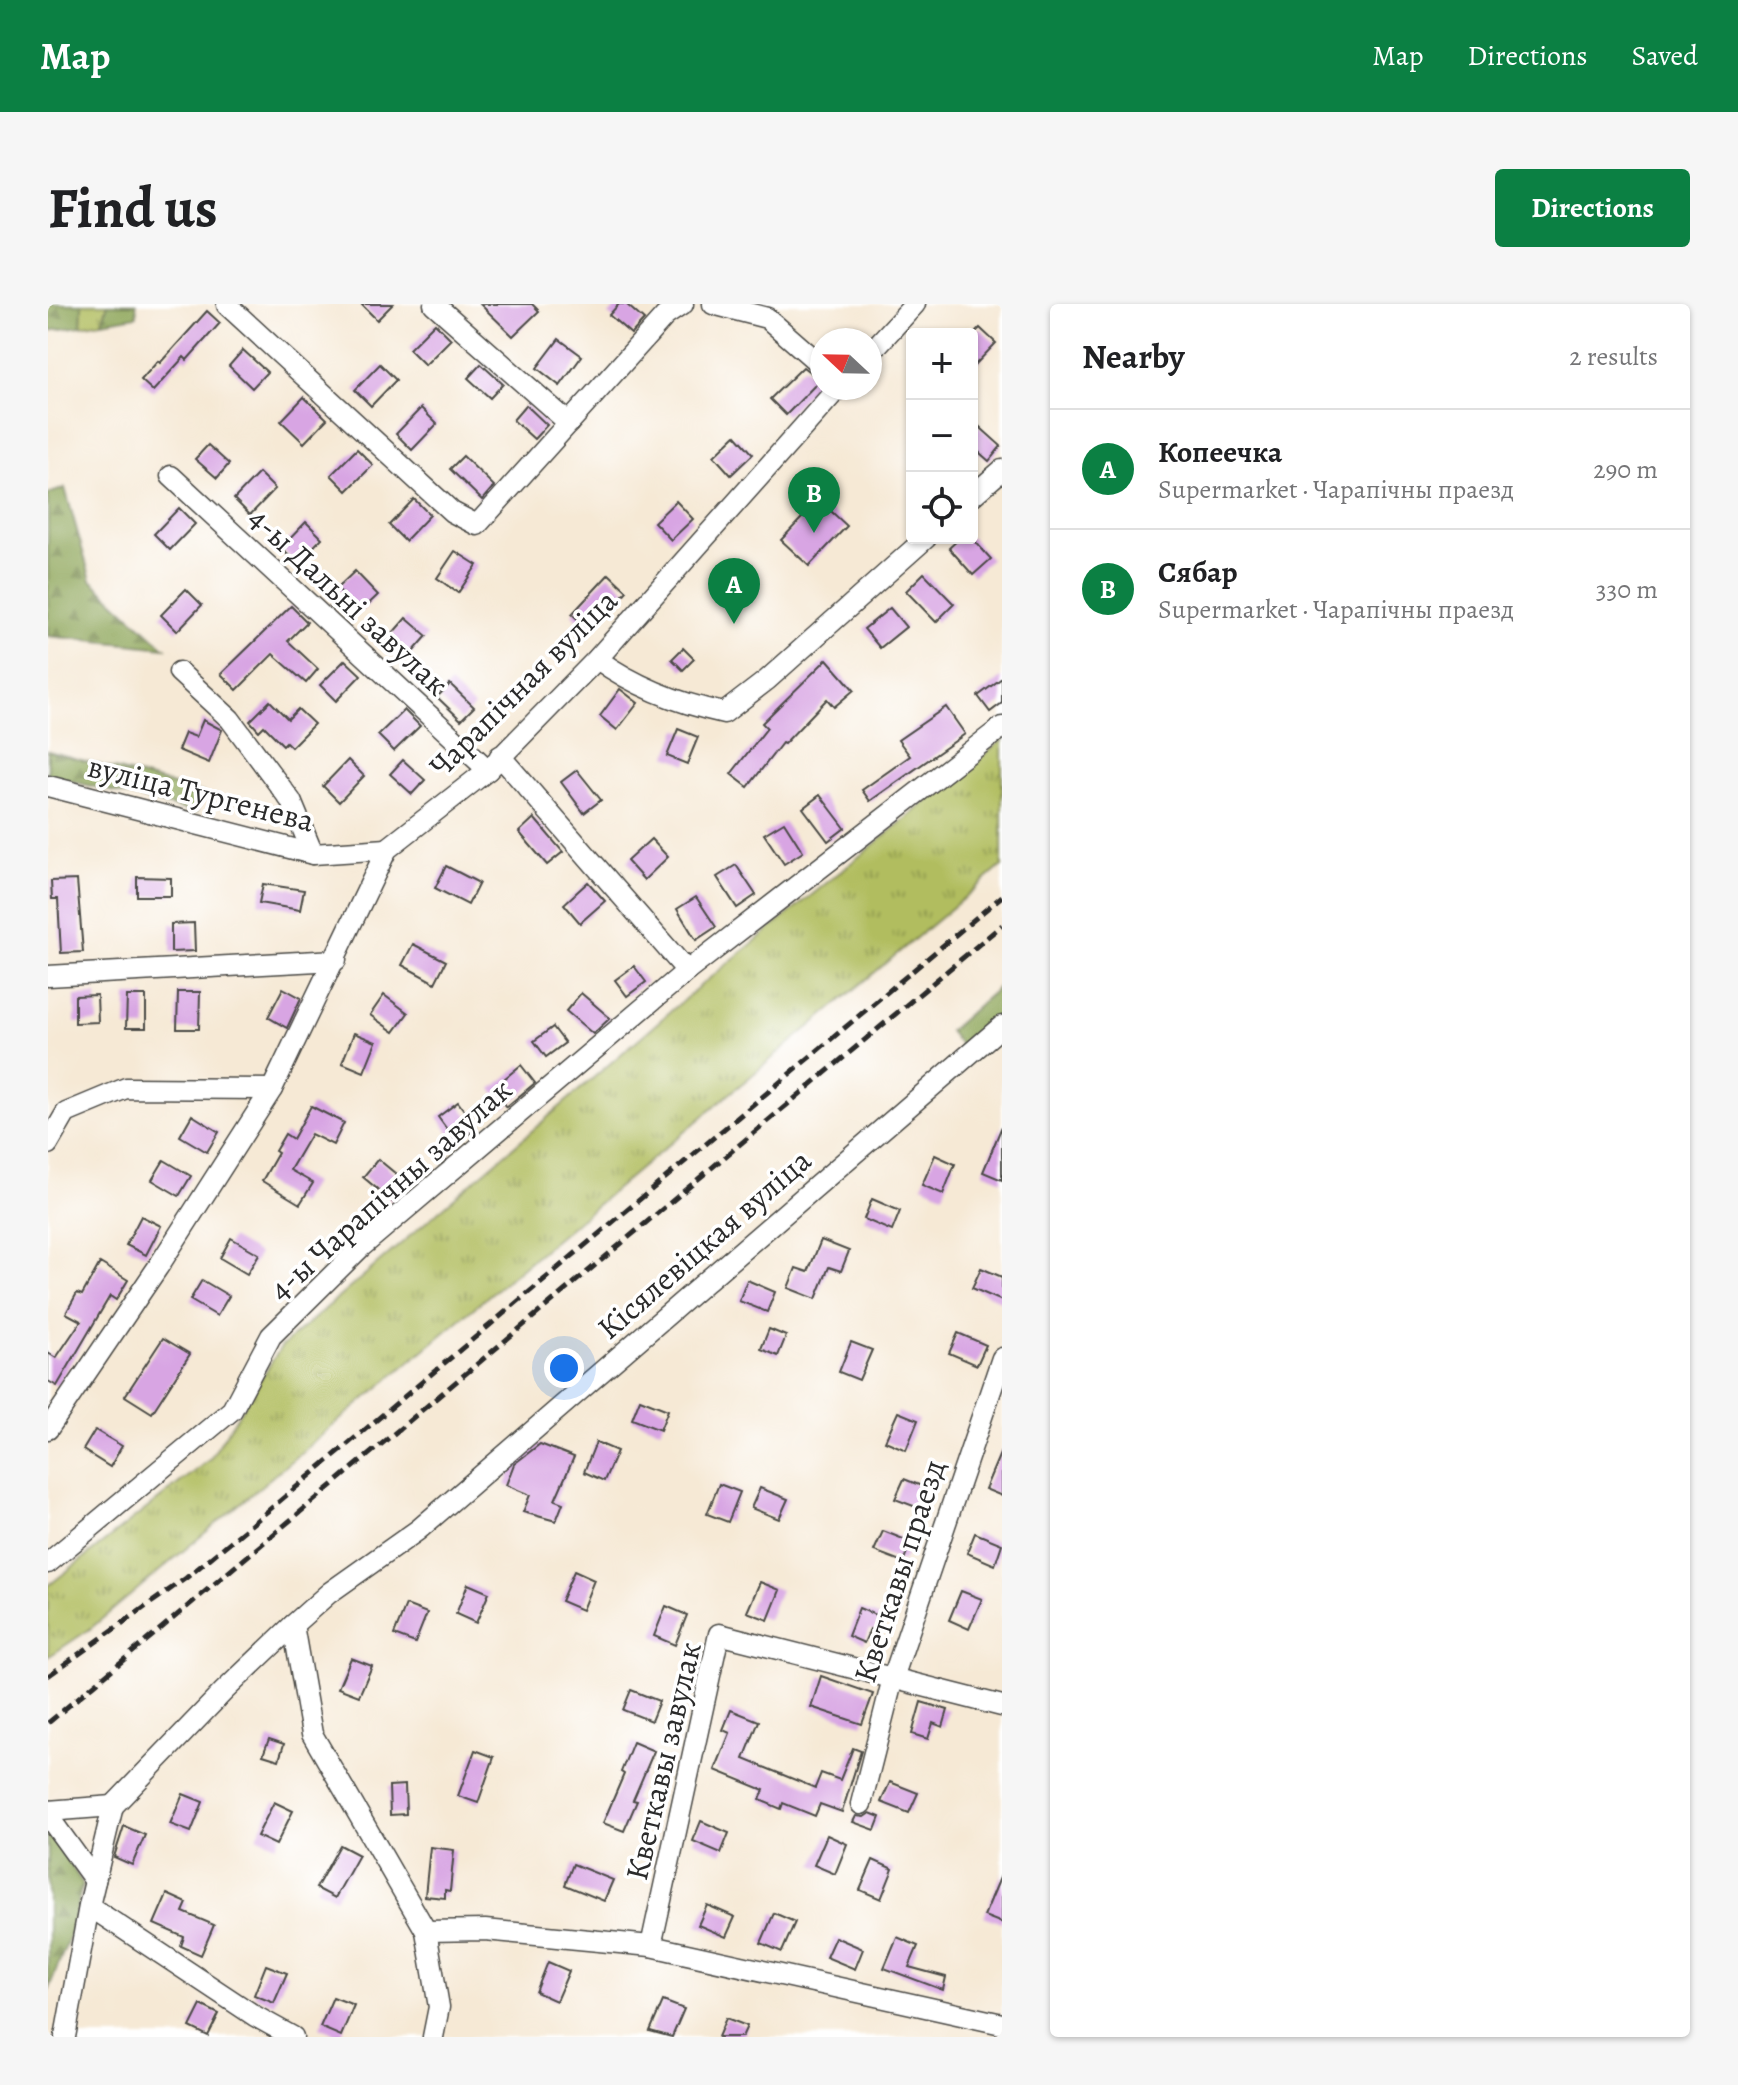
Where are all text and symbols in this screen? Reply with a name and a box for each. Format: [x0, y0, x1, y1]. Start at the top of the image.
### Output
text: Map [40, 30, 110, 82]
text: Map [1372, 37, 1423, 75]
text: Directions [1467, 37, 1588, 75]
text: Saved [1632, 37, 1698, 75]
button: Directions [1495, 169, 1690, 247]
text: Find us [48, 170, 218, 246]
north arrow [810, 328, 882, 400]
map controls [906, 328, 978, 544]
button: + [906, 328, 978, 400]
text: Nearby [1082, 333, 1185, 380]
text: 2 results [1569, 339, 1658, 374]
button: − [906, 400, 978, 472]
text: Копеечка [1158, 432, 1282, 472]
text: A [1100, 452, 1116, 487]
text: 290 m [1593, 452, 1658, 487]
pin: B [788, 467, 840, 533]
button: locate [906, 472, 978, 544]
text: Supermarket · Чарапічны праезд [1158, 472, 1514, 507]
street label: 4-ы Дальні завулак [239, 497, 459, 705]
text: Сябар [1158, 552, 1238, 592]
pin: A [708, 558, 760, 624]
text: B [1100, 572, 1116, 607]
text: 330 m [1596, 572, 1658, 607]
street label: Чарапічная вуліца [419, 579, 627, 787]
text: Supermarket · Чарапічны праезд [1158, 592, 1514, 627]
street label: вуліца Тургенева [83, 744, 319, 842]
street label: 4-ы Чарапічны завулак [259, 1068, 521, 1310]
street label: Кісялевіцкая вуліца [588, 1139, 821, 1349]
your location [544, 1348, 584, 1388]
street label: Кветкавы праезд [842, 1454, 956, 1688]
street label: Кветкавы завулак [614, 1637, 712, 1885]

